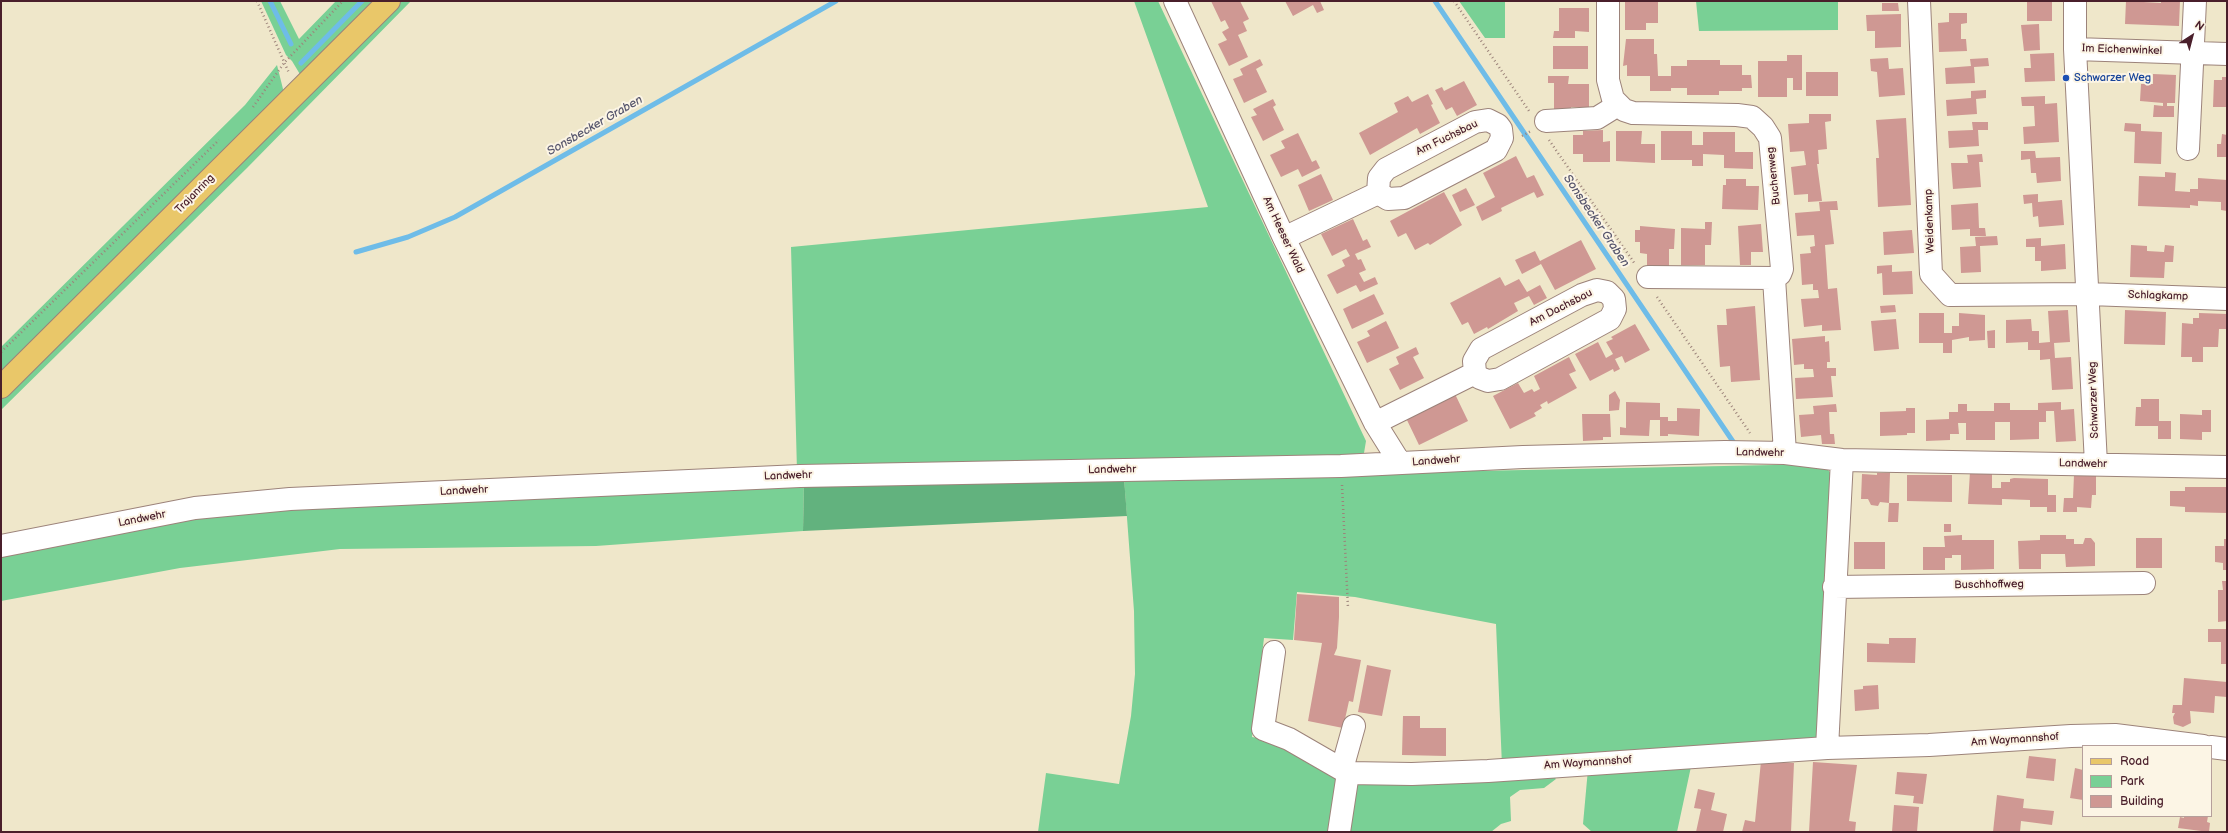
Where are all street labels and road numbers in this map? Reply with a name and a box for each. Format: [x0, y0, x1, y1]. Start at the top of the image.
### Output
street label: Im Eichenwinkel [2082, 42, 2162, 58]
street label: Am Fuchsbau [1414, 117, 1480, 159]
street label: Buchenweg [1764, 146, 1784, 206]
street label: Trajanring [173, 172, 217, 216]
street label: Weidenkamp [1922, 189, 1938, 253]
street label: Am Heeser Wald [1259, 195, 1307, 275]
street label: Am Dachsbau [1527, 287, 1595, 329]
street label: Schlagkamp [2128, 288, 2188, 304]
street label: Schwarzer Weg [2086, 361, 2102, 439]
street label: Landwehr [1736, 446, 1784, 460]
street label: Landwehr [1412, 453, 1460, 469]
street label: Landwehr [2059, 457, 2107, 471]
street label: Landwehr [1088, 463, 1136, 477]
street label: Landwehr [764, 469, 812, 483]
street label: Landwehr [440, 483, 488, 499]
street label: Landwehr [117, 508, 167, 530]
street label: Buschhoffweg [1954, 578, 2024, 592]
street label: Am Waymannshof [1971, 730, 2059, 750]
street label: Am Waymannshof [1544, 753, 1632, 773]

